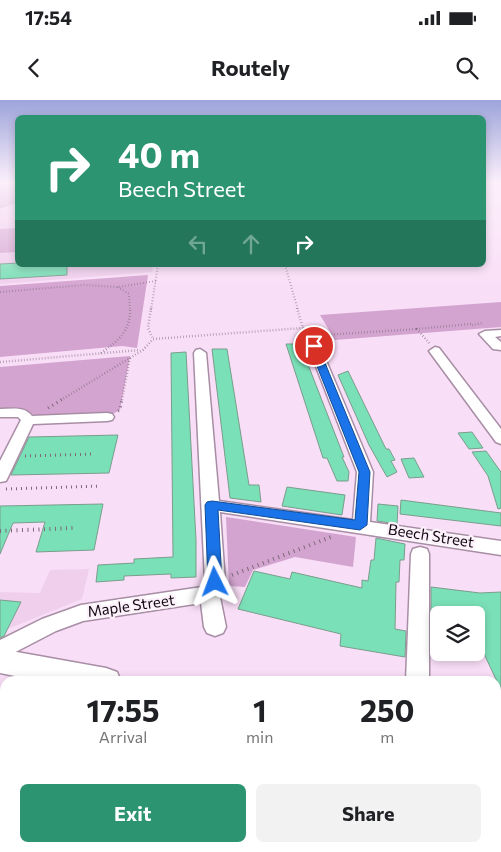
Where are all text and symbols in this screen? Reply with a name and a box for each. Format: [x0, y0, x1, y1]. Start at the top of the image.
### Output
text: 17:54 [25, 6, 72, 29]
icon: back [20, 54, 48, 82]
text: Routely [211, 54, 290, 81]
icon: search [453, 54, 481, 82]
text: 40 m [118, 132, 200, 175]
icon: right [35, 135, 100, 200]
text: Beech Street [118, 175, 245, 202]
icon: left [184, 230, 212, 258]
icon: ahead [237, 230, 265, 258]
icon: right [290, 230, 318, 258]
pin [293, 325, 335, 367]
icon: arrive [300, 332, 328, 360]
street label: Beech Street [387, 519, 475, 551]
position arrow [188, 555, 240, 607]
street label: Maple Street [86, 590, 176, 620]
map controls [430, 606, 485, 661]
button: layers [430, 606, 485, 661]
text: 17:55 [87, 691, 160, 728]
text: 1 [253, 691, 267, 728]
text: 250 [360, 691, 414, 728]
text: Arrival [99, 727, 147, 746]
text: min [246, 727, 273, 746]
text: m [380, 727, 394, 746]
button: Exit [20, 784, 246, 842]
button: Share [256, 784, 481, 842]

